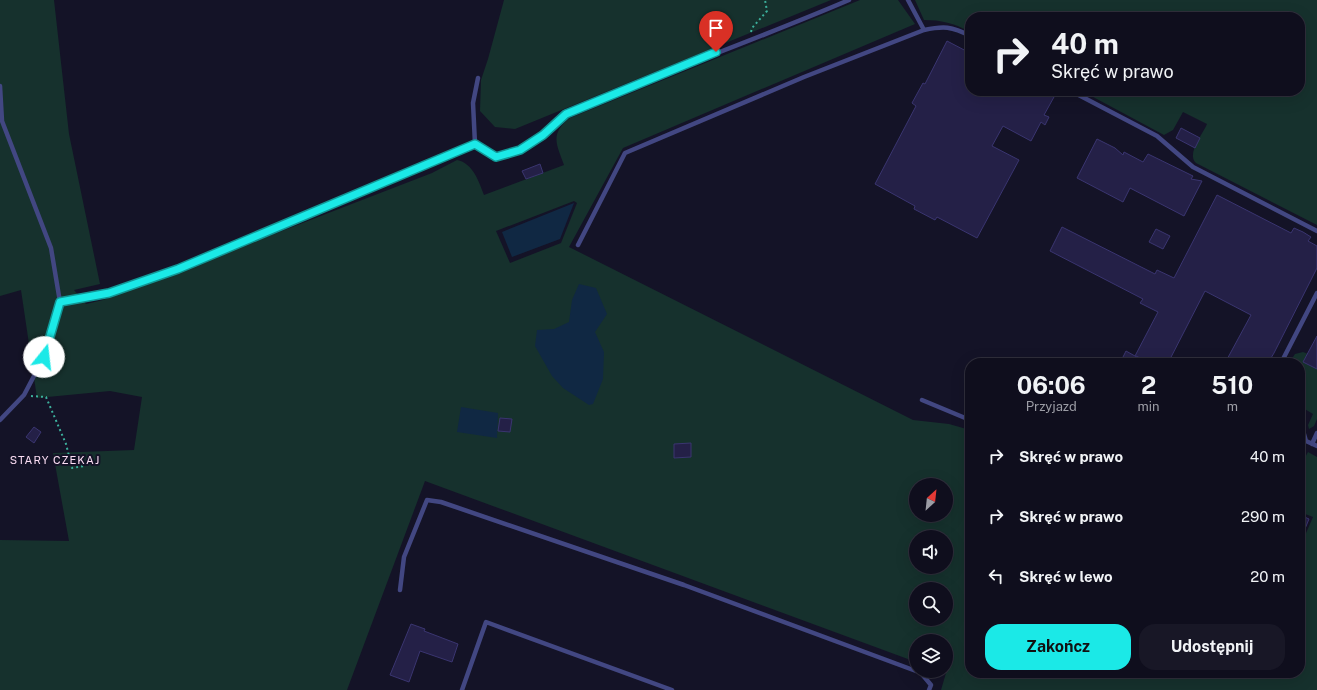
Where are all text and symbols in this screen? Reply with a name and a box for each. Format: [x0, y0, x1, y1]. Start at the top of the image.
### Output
pin [699, 11, 733, 52]
icon: arrive [705, 17, 727, 39]
text: 40 m [1051, 27, 1119, 60]
icon: right [985, 28, 1037, 80]
text: Skręć w prawo [1051, 61, 1174, 82]
position arrow [23, 336, 65, 378]
text: 06:06 [1017, 371, 1086, 399]
text: 2 [1141, 371, 1156, 399]
text: 510 [1211, 371, 1253, 399]
text: Przyjazd [1026, 399, 1077, 414]
text: min [1137, 399, 1160, 414]
text: m [1227, 399, 1238, 414]
icon: right [985, 445, 1007, 467]
text: Skręć w prawo [1019, 448, 1123, 465]
text: 40 m [1250, 448, 1285, 465]
district label: STARY CZEKAJ [10, 454, 100, 466]
north arrow [909, 478, 953, 522]
map controls [909, 478, 953, 678]
icon: right [985, 505, 1007, 527]
text: Skręć w prawo [1019, 508, 1123, 525]
text: 290 m [1241, 508, 1285, 525]
button: sound [909, 530, 953, 574]
icon: left [985, 565, 1007, 587]
text: Skręć w lewo [1019, 568, 1113, 585]
text: 20 m [1250, 568, 1285, 585]
button: search [909, 582, 953, 626]
button: Zakończ [985, 624, 1131, 670]
button: Udostępnij [1139, 624, 1285, 670]
button: layers [909, 634, 953, 678]

